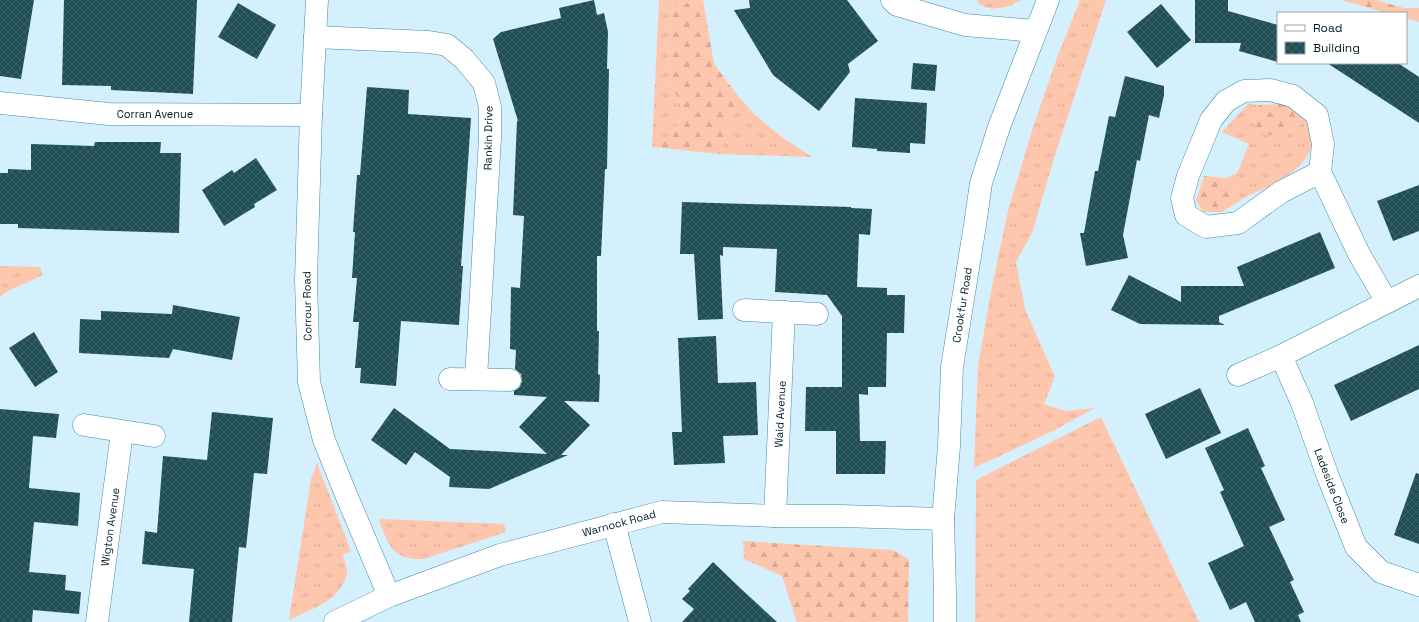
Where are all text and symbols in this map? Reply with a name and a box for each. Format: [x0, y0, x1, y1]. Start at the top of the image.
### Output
legend [1277, 12, 1407, 64]
text: Road [1313, 20, 1342, 36]
text: Building [1313, 40, 1360, 56]
street label: Rankin Drive [480, 106, 496, 170]
street label: Corran Avenue [117, 107, 193, 121]
street label: Crookfur Road [949, 266, 975, 344]
street label: Corrour Road [299, 271, 315, 341]
street label: Waid Avenue [771, 380, 789, 448]
street label: Ladeside Close [1311, 446, 1353, 526]
street label: Wigton Avenue [98, 487, 122, 567]
street label: Warnock Road [581, 506, 657, 540]

